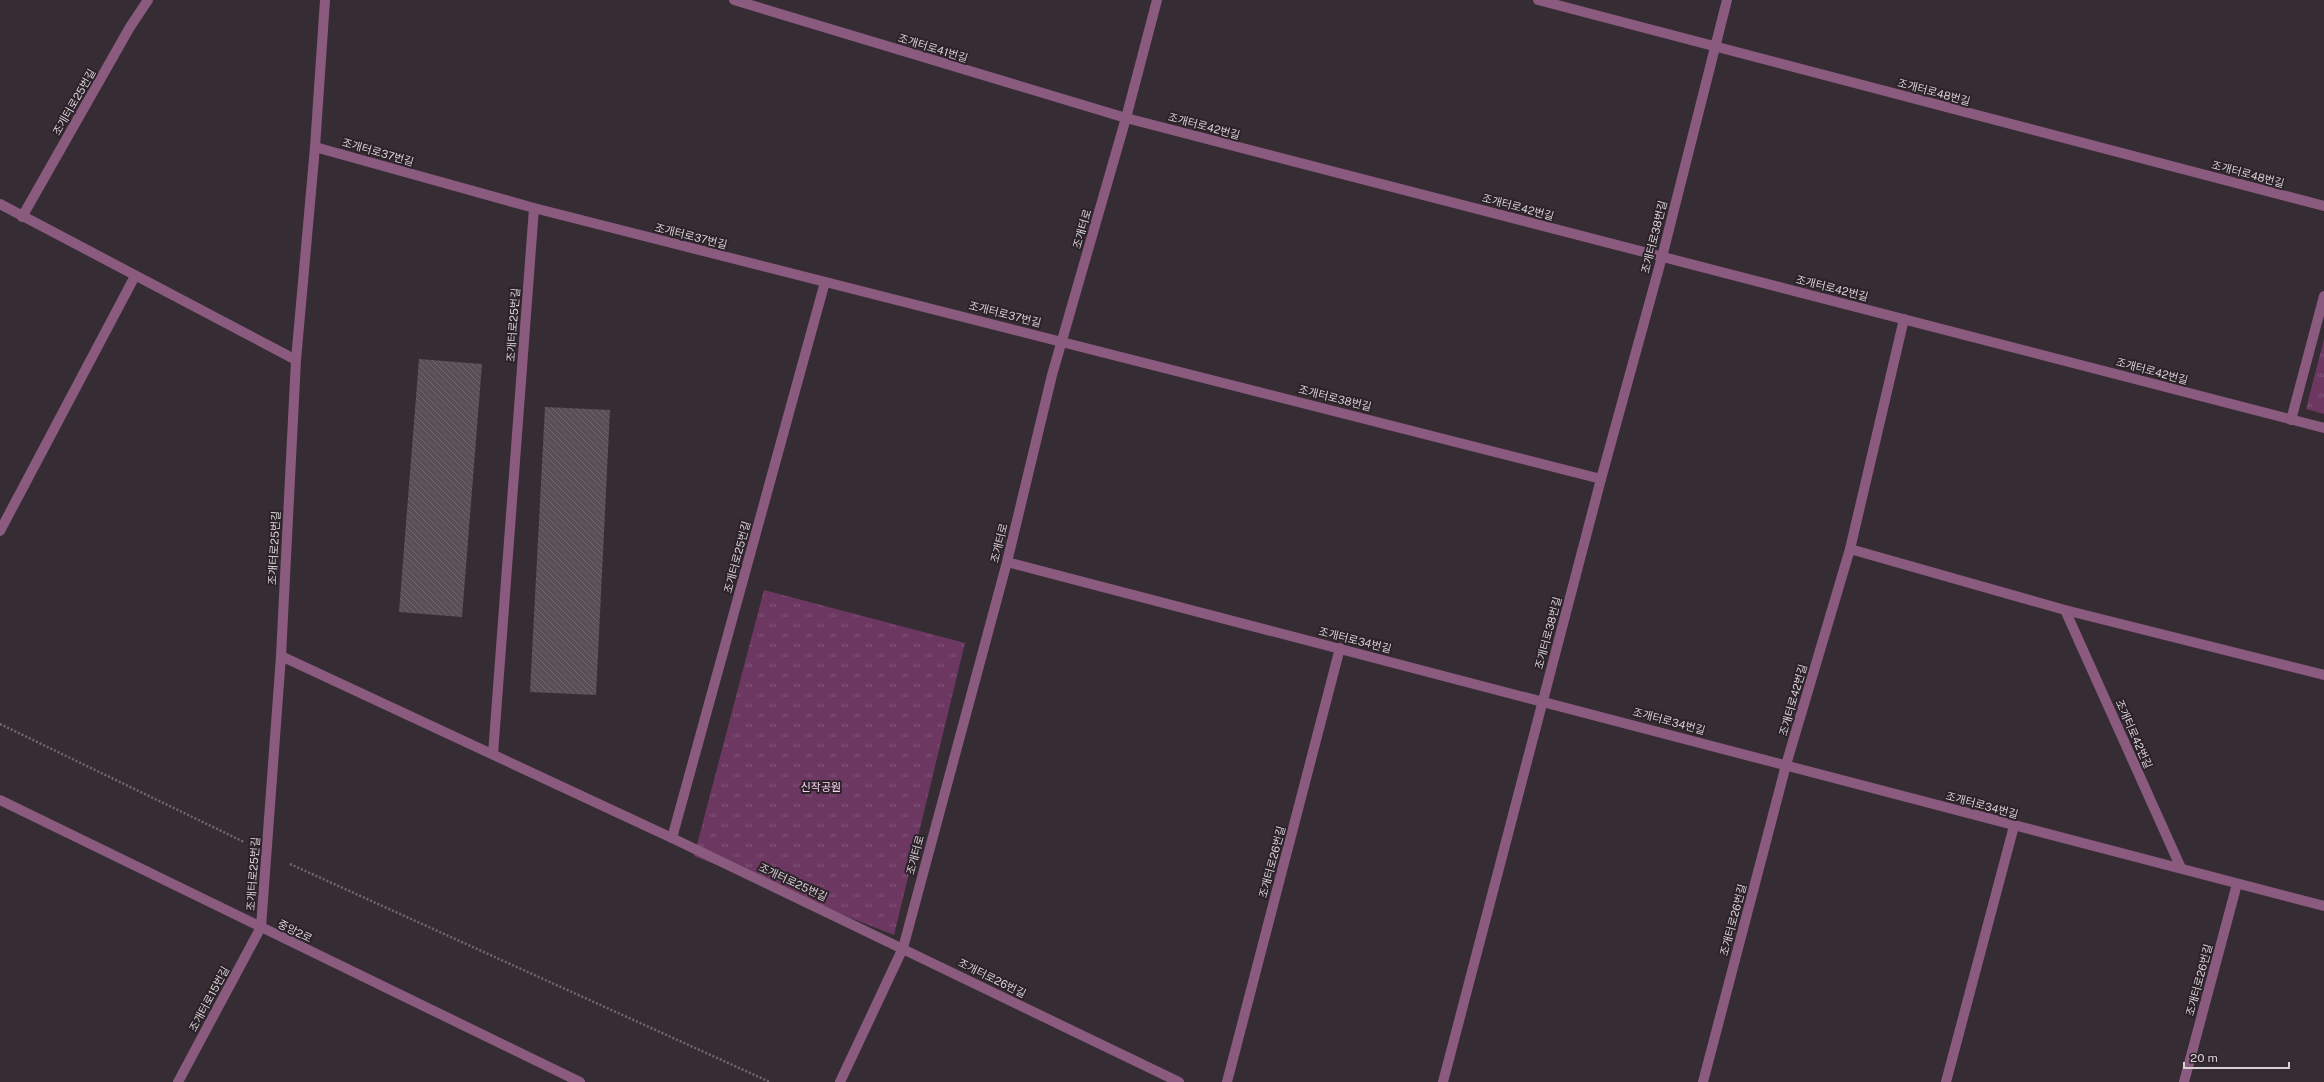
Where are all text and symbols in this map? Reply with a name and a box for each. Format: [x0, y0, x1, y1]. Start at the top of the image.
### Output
street label: 조개터로41번길 [897, 32, 969, 64]
street label: 조개터로25번길 [50, 67, 98, 137]
street label: 조개터로48번길 [1896, 77, 1972, 107]
street label: 조개터로42번길 [1167, 111, 1241, 141]
street label: 조개터로37번길 [341, 136, 415, 168]
street label: 조개터로48번길 [2210, 159, 2286, 189]
street label: 조개터로42번길 [1481, 192, 1555, 222]
street label: 조개터로38번길 [1639, 199, 1669, 275]
street label: 조개터로 [1071, 208, 1093, 250]
street label: 조개터로37번길 [654, 221, 728, 251]
street label: 조개터로42번길 [1795, 273, 1869, 303]
street label: 조개터로25번길 [504, 288, 522, 362]
street label: 조개터로37번길 [968, 299, 1042, 329]
street label: 조개터로42번길 [2115, 356, 2189, 386]
street label: 조개터로38번길 [1297, 383, 1373, 413]
street label: 조개터로25번길 [266, 511, 282, 585]
street label: 조개터로25번길 [722, 520, 752, 594]
street label: 조개터로 [988, 522, 1010, 564]
street label: 조개터로38번길 [1533, 595, 1563, 671]
street label: 조개터로34번길 [1317, 625, 1393, 655]
street label: 조개터로42번길 [1777, 663, 1809, 737]
street label: 조개터로42번길 [2113, 698, 2155, 770]
street label: 조개터로34번길 [1631, 706, 1707, 736]
park label: 신작공원 [801, 781, 841, 793]
street label: 조개터로34번길 [1944, 790, 2020, 820]
street label: 조개터로26번길 [1257, 825, 1287, 899]
street label: 조개터로 [904, 834, 926, 876]
street label: 조개터로25번길 [244, 837, 262, 911]
street label: 조개터로25번길 [757, 861, 829, 903]
street label: 조개터로26번길 [1718, 883, 1748, 957]
street label: 중앙2로 [276, 918, 314, 944]
street label: 조개터로26번길 [2184, 943, 2214, 1017]
street label: 조개터로26번길 [956, 956, 1028, 1000]
street label: 조개터로15번길 [187, 964, 231, 1034]
scale bar [2184, 1044, 2289, 1070]
text: 20 m [2190, 1051, 2218, 1065]

